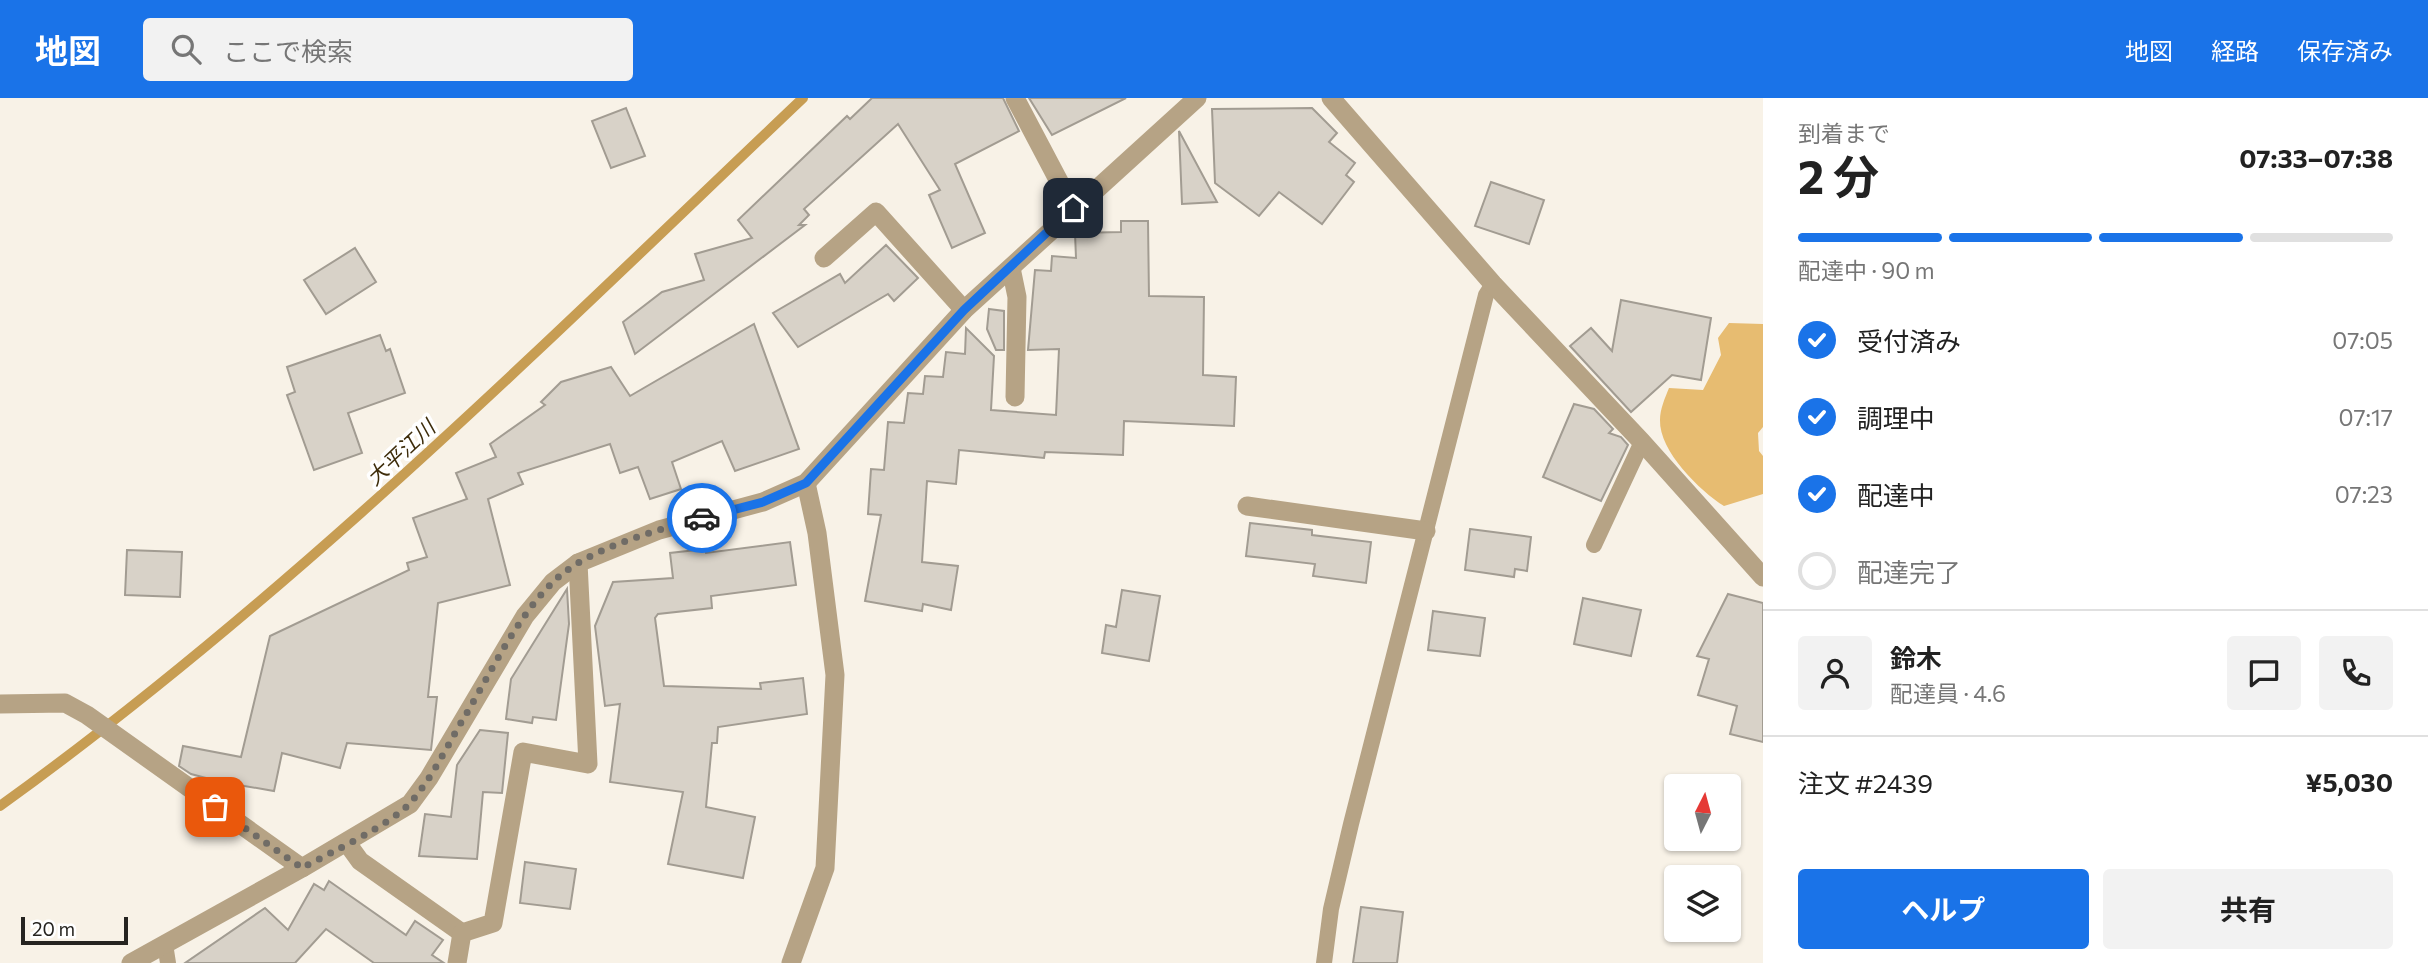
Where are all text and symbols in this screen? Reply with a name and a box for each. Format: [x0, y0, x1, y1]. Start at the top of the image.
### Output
search box [143, 18, 633, 81]
text: 地図 [35, 29, 101, 70]
icon: search [167, 30, 205, 68]
text: ここで検索 [223, 35, 353, 66]
text: 地図 [2125, 36, 2173, 65]
text: 経路 [2211, 36, 2259, 65]
text: 保存済み [2297, 36, 2393, 65]
text: 到着まで [1798, 119, 1890, 147]
text: 07:33–07:38 [2239, 142, 2393, 173]
text: 2 分 [1798, 147, 1879, 203]
pin [1043, 178, 1103, 238]
icon: home [1054, 189, 1092, 227]
text: 配達中 · 90 m [1798, 256, 1935, 284]
icon: check [1798, 321, 1836, 359]
text: 受付済み [1857, 325, 1961, 356]
text: 07:05 [2332, 326, 2393, 354]
icon: check [1798, 398, 1836, 436]
text: 調理中 [1857, 402, 1935, 433]
text: 07:17 [2339, 403, 2393, 431]
water label: 大平江川 [361, 413, 441, 490]
icon: check [1798, 475, 1836, 513]
text: 配達中 [1857, 479, 1935, 510]
text: 07:23 [2335, 480, 2393, 508]
courier [667, 483, 737, 553]
icon: car [683, 499, 721, 537]
text: 配達完了 [1857, 556, 1961, 587]
button: person [1798, 636, 1872, 710]
button: chat [2227, 636, 2301, 710]
button: phone [2319, 636, 2393, 710]
text: 鈴木 [1890, 642, 1942, 673]
text: 配達員 · 4.6 [1890, 679, 2006, 707]
text: ¥5,030 [2306, 766, 2393, 797]
text: 注文 #2439 [1798, 767, 1933, 798]
north arrow [1664, 774, 1741, 850]
map controls [1664, 774, 1741, 942]
pin [185, 777, 245, 837]
icon: bag [196, 788, 234, 826]
button: layers [1664, 865, 1741, 942]
button: ヘルプ [1798, 869, 2089, 949]
button: 共有 [2103, 869, 2393, 949]
scale bar [21, 914, 128, 946]
text: 20 m [32, 917, 75, 940]

